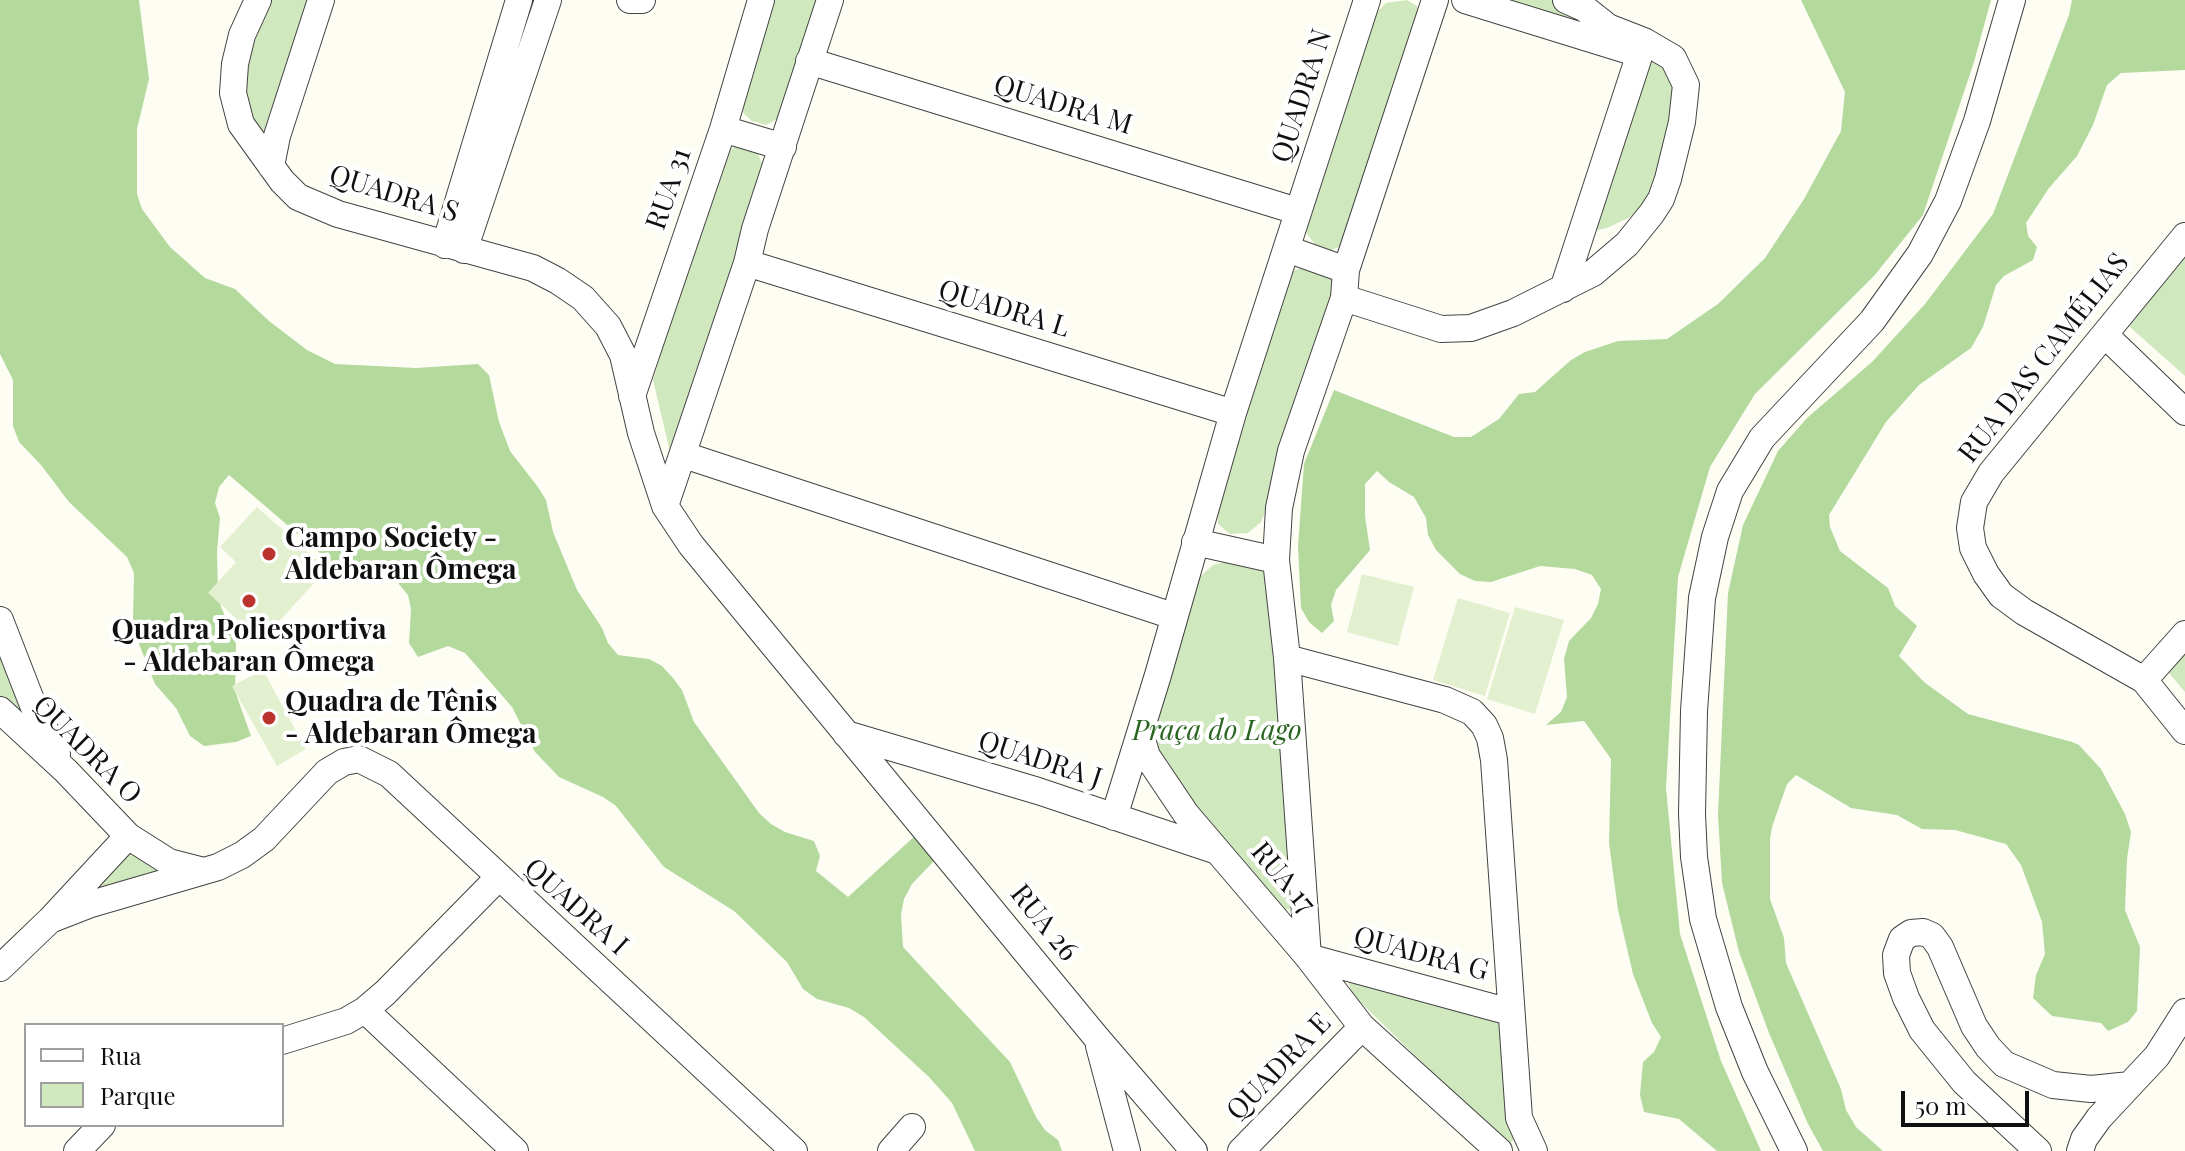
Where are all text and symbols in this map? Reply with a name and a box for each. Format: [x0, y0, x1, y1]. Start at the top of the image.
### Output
street label: QUADRA N [1265, 25, 1339, 167]
street label: QUADRA M [990, 68, 1136, 142]
street label: RUA 31 [639, 144, 699, 234]
street label: QUADRA S [325, 158, 463, 230]
street label: RUA DAS CAMÉLIAS [1952, 246, 2136, 470]
street label: QUADRA L [934, 273, 1074, 345]
place label: Campo Society - Aldebaran Ômega [285, 521, 517, 587]
marker: Campo Society - Aldebaran Ômega [260, 545, 278, 563]
marker: Quadra Poliesportiva - Aldebaran Ômega [240, 592, 258, 610]
place label: Quadra Poliesportiva - Aldebaran Ômega [112, 613, 386, 679]
place label: Quadra de Tênis - Aldebaran Ômega [285, 685, 537, 751]
street label: QUADRA O [26, 689, 148, 811]
marker: Quadra de Tênis - Aldebaran Ômega [260, 709, 278, 727]
park label: Praça do Lago [1132, 714, 1302, 748]
street label: QUADRA J [974, 724, 1106, 796]
street label: RUA 17 [1244, 836, 1322, 920]
street label: QUADRA I [517, 852, 635, 962]
street label: RUA 26 [1003, 878, 1085, 968]
street label: QUADRA G [1350, 920, 1492, 988]
street label: QUADRA E [1220, 1006, 1338, 1128]
legend [24, 1023, 284, 1127]
text: Rua [100, 1039, 141, 1071]
scale bar [1905, 1075, 2033, 1125]
text: Parque [100, 1079, 176, 1111]
text: 50 m [1915, 1089, 1967, 1121]

